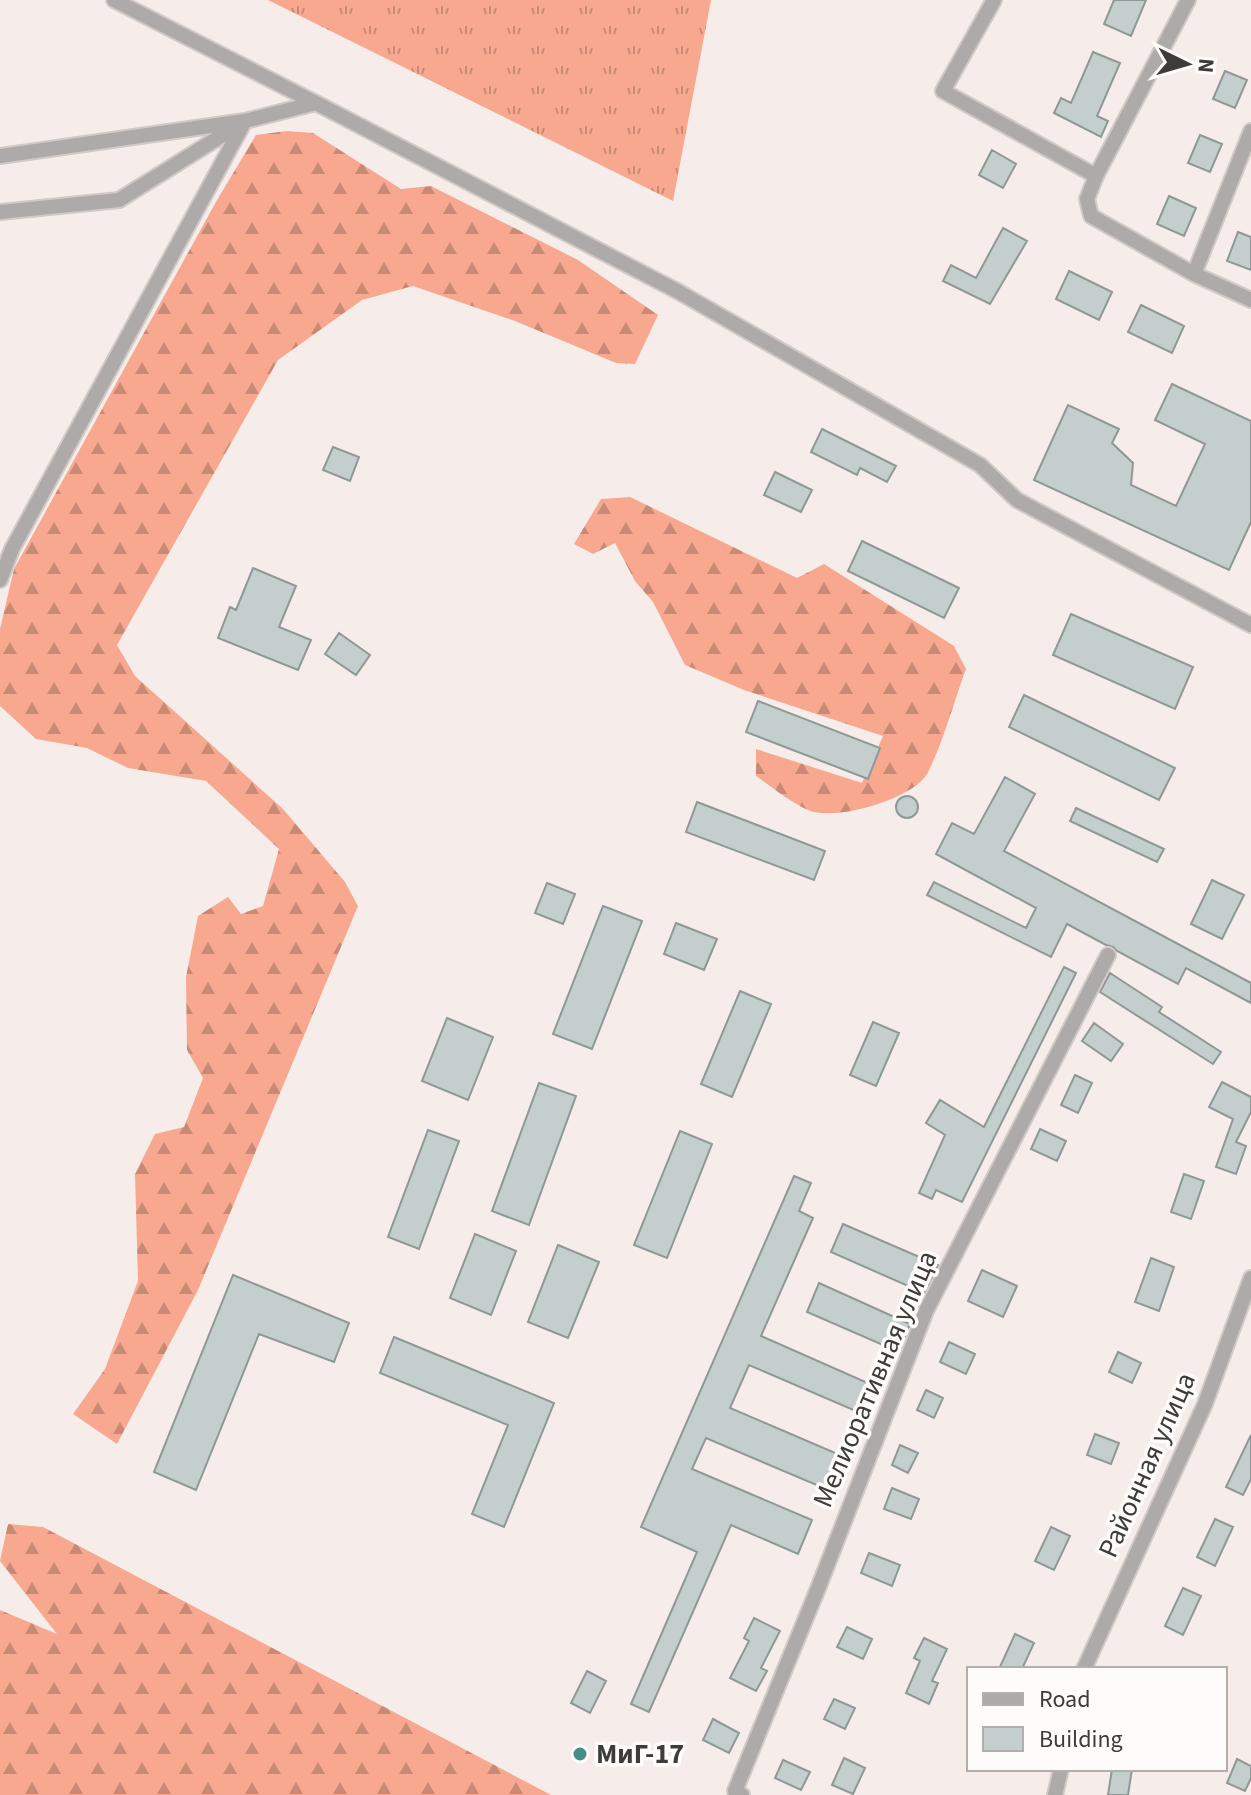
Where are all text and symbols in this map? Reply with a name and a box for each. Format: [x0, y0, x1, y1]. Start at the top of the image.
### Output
north arrow [1147, 24, 1227, 104]
text: N [1189, 57, 1223, 74]
street label: Мелиоративная улица [803, 1245, 947, 1513]
street label: Районная улица [1088, 1366, 1206, 1564]
legend [967, 1667, 1227, 1771]
text: Road [1039, 1682, 1091, 1717]
text: Building [1039, 1722, 1123, 1757]
place label: МиГ-17 [596, 1734, 684, 1774]
marker: МиГ-17 [571, 1745, 589, 1763]

